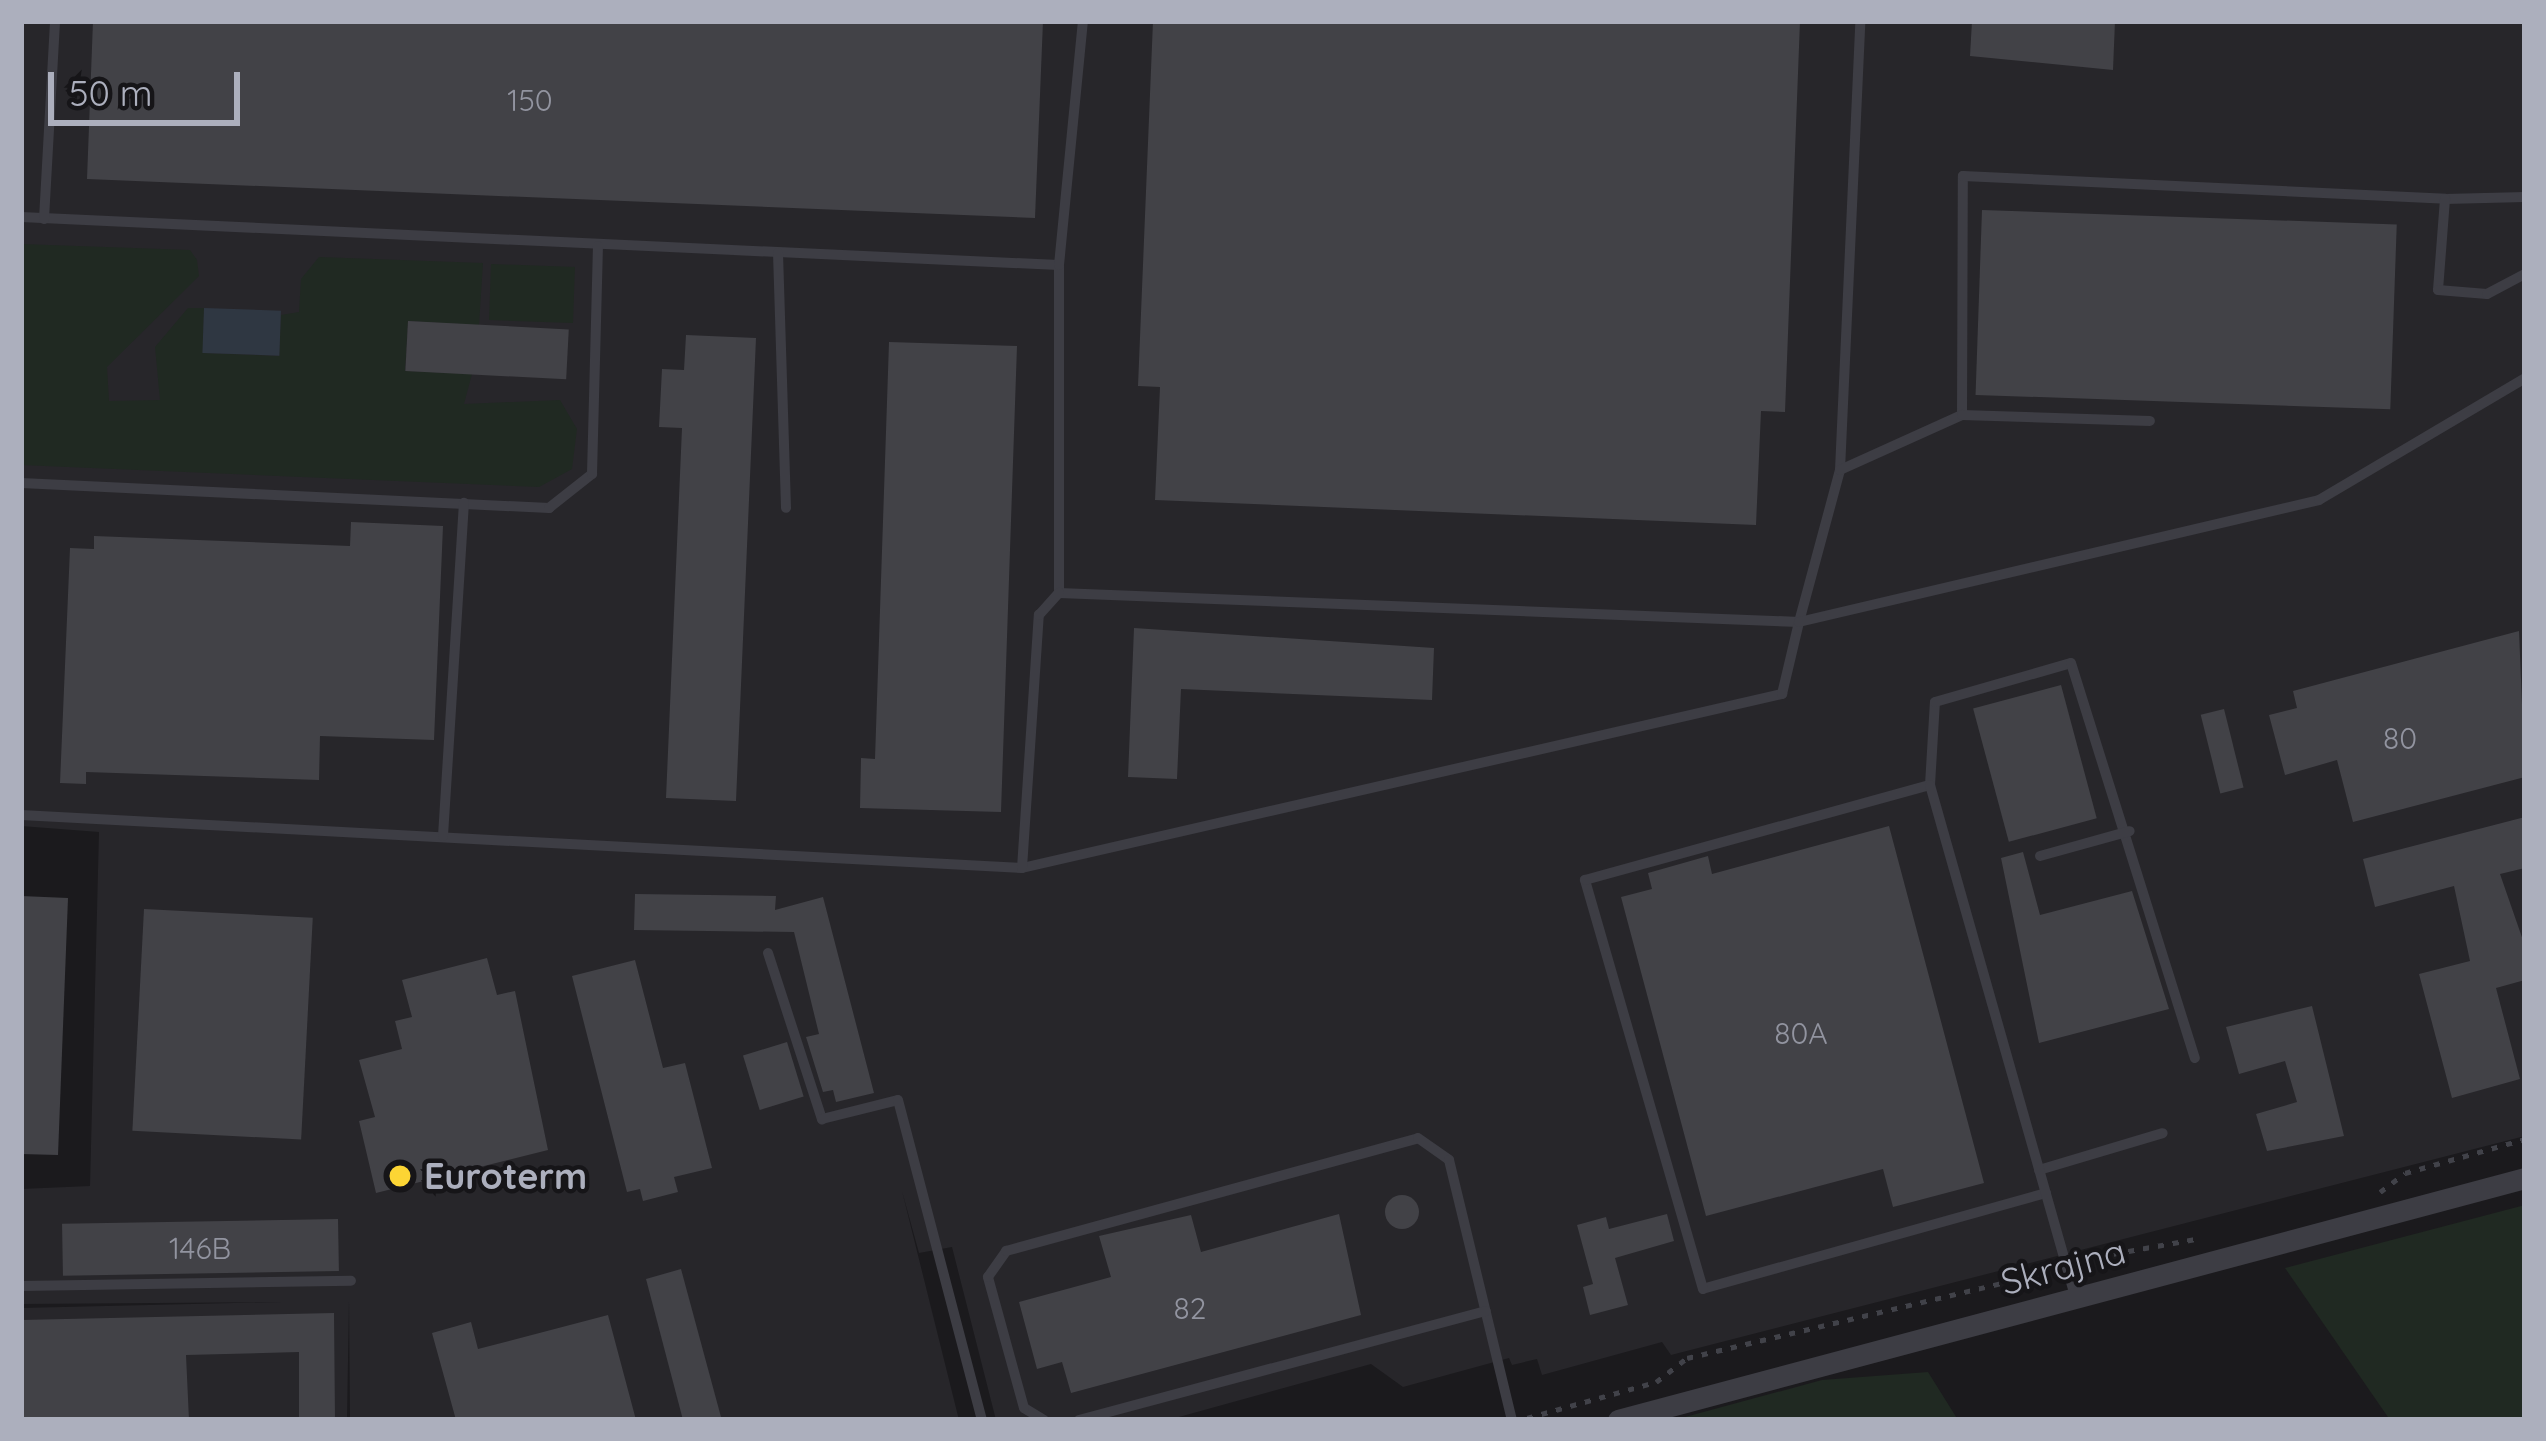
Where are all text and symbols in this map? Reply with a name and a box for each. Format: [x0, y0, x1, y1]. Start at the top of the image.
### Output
scale bar [54, 48, 246, 122]
text: 50 m [69, 70, 153, 115]
house number: 150 [507, 82, 553, 118]
house number: 80 [2383, 720, 2417, 756]
house number: 80A [1774, 1015, 1828, 1051]
place label: Euroterm [424, 1154, 587, 1198]
marker: Euroterm [387, 1163, 413, 1189]
street label: Skrajna [1996, 1229, 2130, 1303]
house number: 146B [169, 1230, 231, 1266]
house number: 82 [1174, 1290, 1206, 1326]

